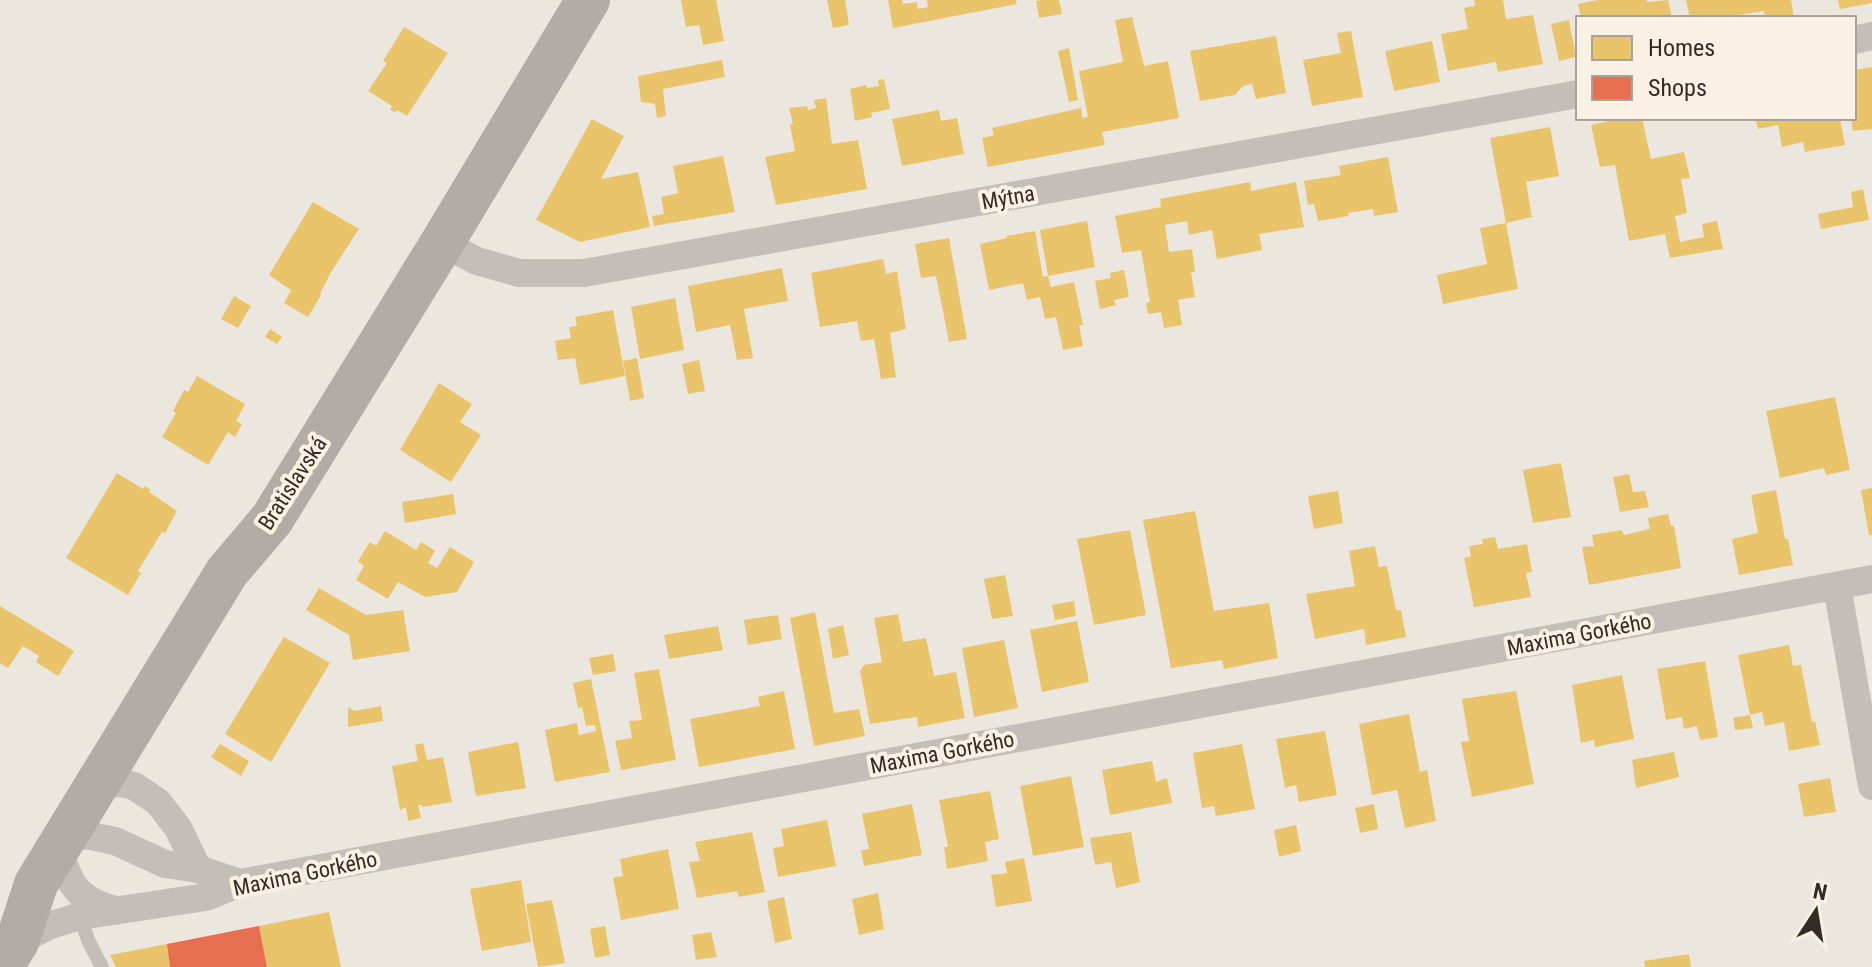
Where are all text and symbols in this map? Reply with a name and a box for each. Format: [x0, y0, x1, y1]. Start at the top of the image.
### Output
legend [1576, 16, 1856, 120]
text: Homes [1648, 34, 1715, 62]
text: Shops [1648, 74, 1707, 102]
street label: Mýtna [980, 181, 1037, 214]
street label: Bratislavská [253, 432, 332, 534]
street label: Maxima Gorkého [1505, 608, 1653, 661]
street label: Maxima Gorkého [868, 726, 1016, 779]
street label: Maxima Gorkého [231, 846, 379, 901]
north arrow [1776, 871, 1856, 951]
text: N [1811, 878, 1829, 906]

